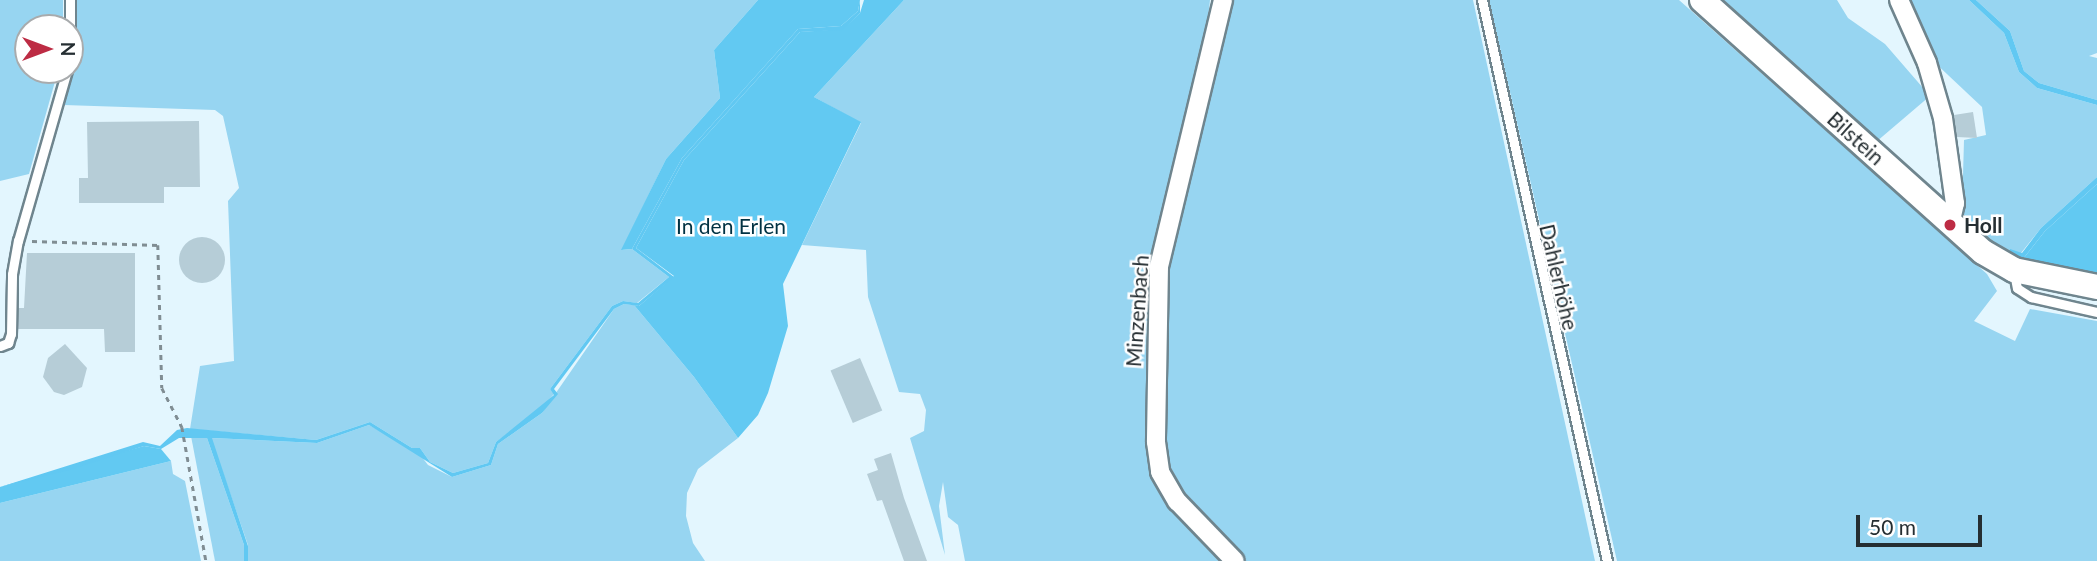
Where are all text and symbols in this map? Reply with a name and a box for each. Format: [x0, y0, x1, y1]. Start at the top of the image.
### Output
north arrow [14, 14, 84, 84]
text: N [57, 42, 80, 56]
street label: Bilstein [1822, 106, 1890, 170]
place label: Holl [1964, 212, 2002, 238]
park label: In den Erlen [676, 213, 786, 239]
marker: Holl [1942, 217, 1958, 233]
street label: Dahlerhöhe [1535, 222, 1583, 332]
street label: Minzenbach [1121, 254, 1153, 368]
scale bar [1859, 502, 1985, 546]
text: 50 m [1869, 514, 1916, 539]

